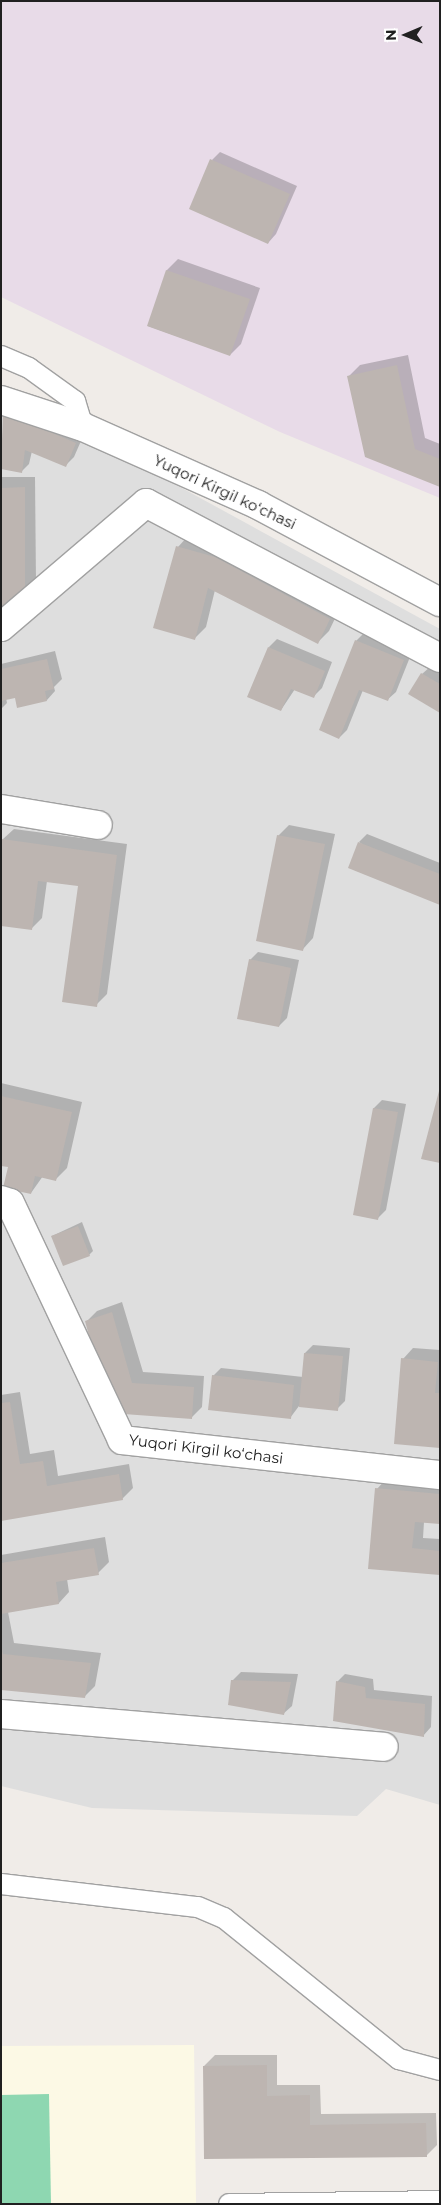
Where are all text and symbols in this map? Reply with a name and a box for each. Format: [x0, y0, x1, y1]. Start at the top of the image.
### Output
north arrow [381, 10, 431, 60]
text: N [382, 29, 400, 41]
street label: Yuqori Kirgil koʻchasi [151, 451, 299, 533]
street label: Yuqori Kirgil koʻchasi [128, 1431, 284, 1467]

